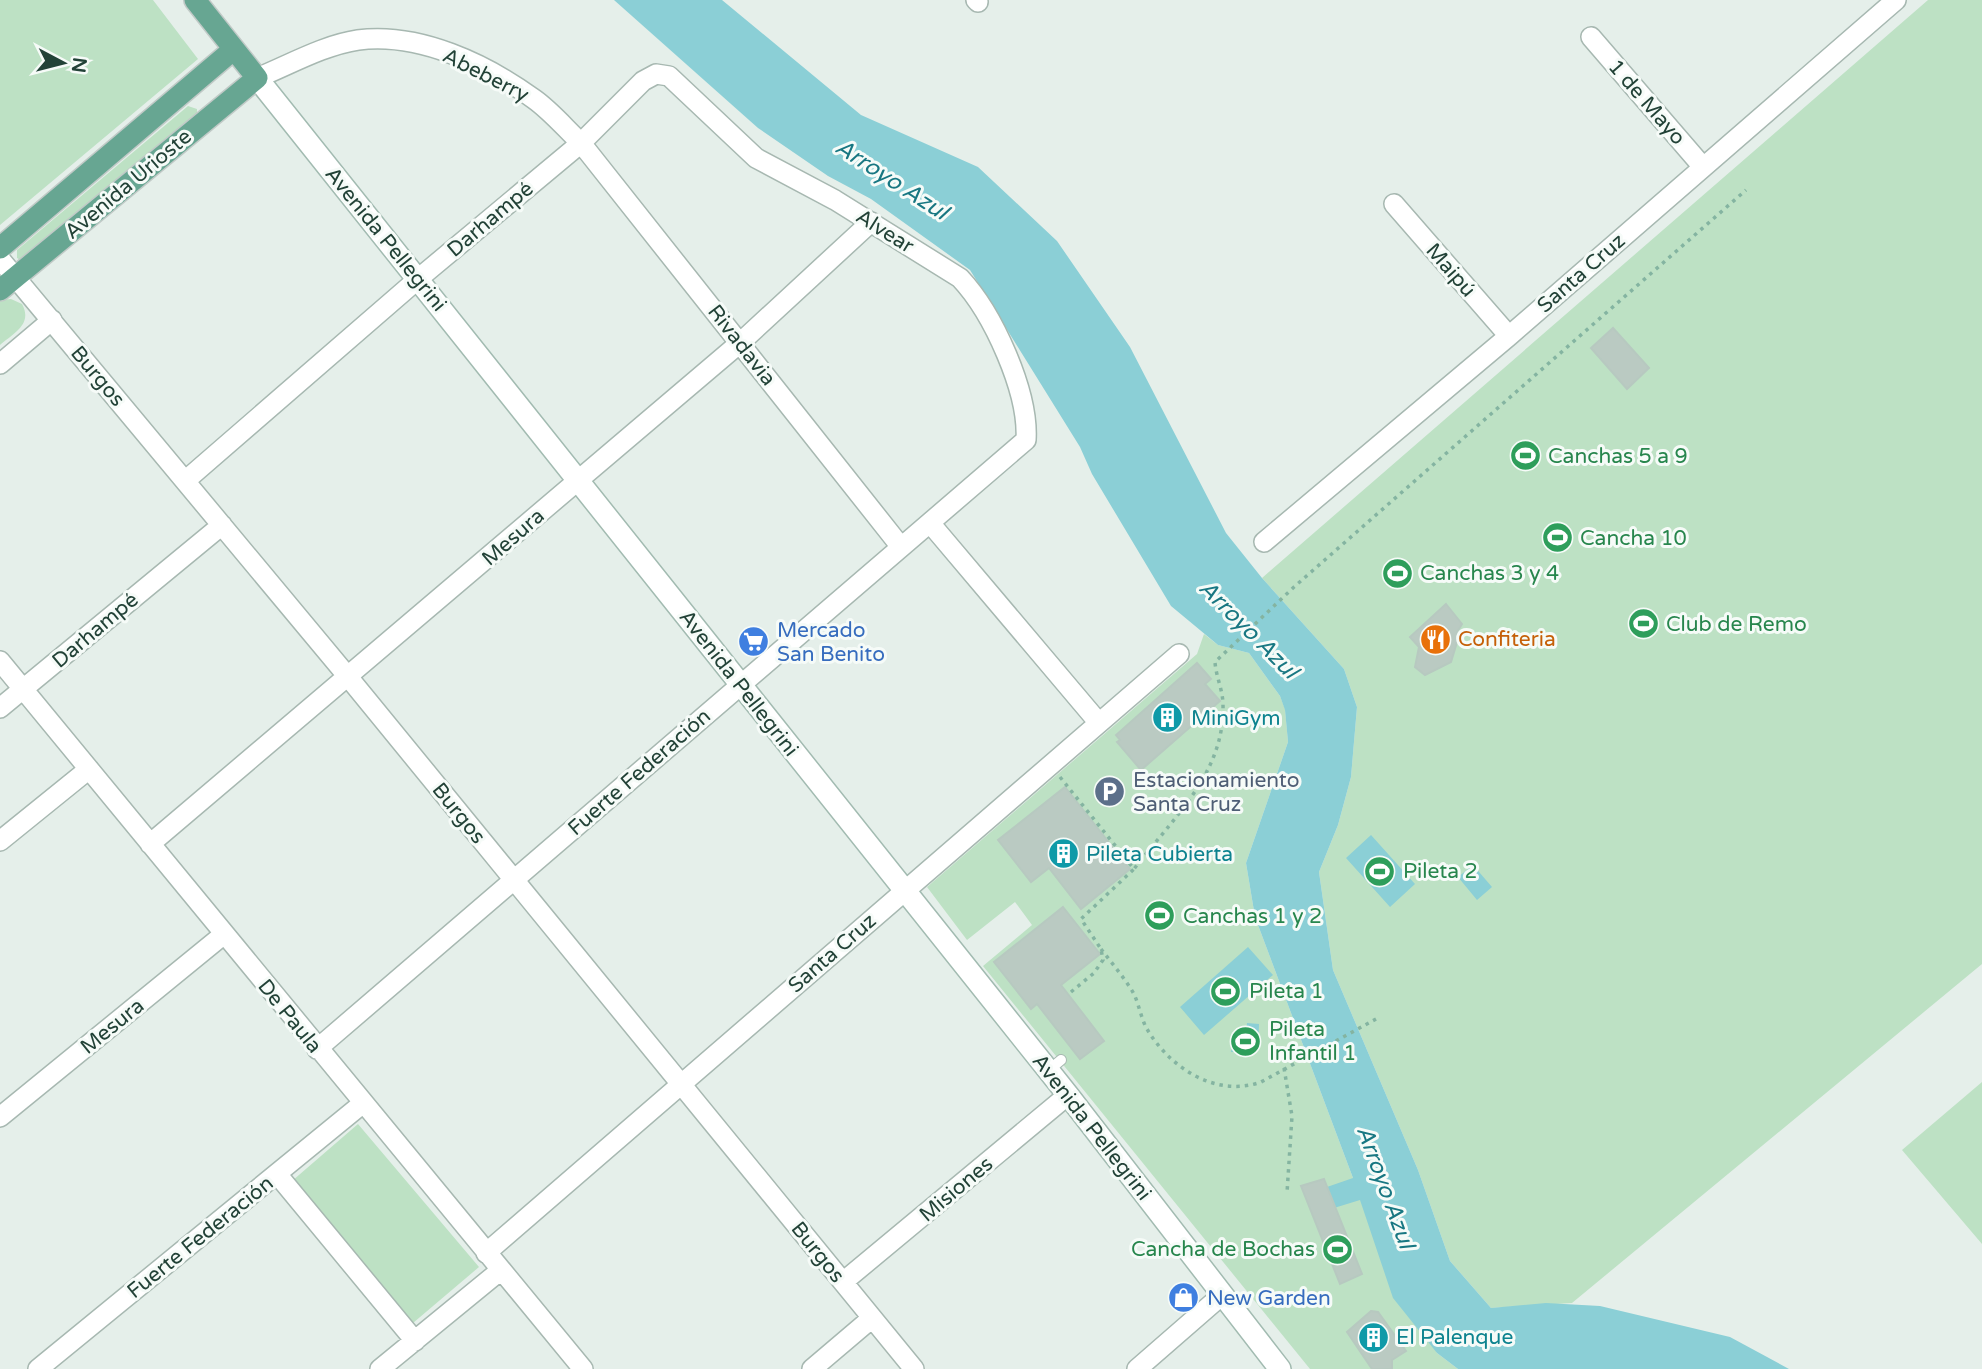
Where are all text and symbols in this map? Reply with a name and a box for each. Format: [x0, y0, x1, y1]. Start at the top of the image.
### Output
north arrow [28, 28, 98, 98]
street label: Abeberry [439, 43, 533, 108]
street label: 1 de Mayo [1603, 54, 1691, 150]
text: N [67, 56, 91, 74]
street label: Avenida Urioste [60, 124, 197, 245]
water label: Arroyo Azul [830, 133, 955, 228]
street label: Avenida Pellegrini [320, 162, 452, 317]
street label: Darhampé [442, 176, 538, 263]
street label: Alvear [851, 204, 918, 259]
street label: Santa Cruz [1532, 228, 1630, 318]
street label: Maipú [1420, 238, 1481, 302]
street label: Rivadavia [702, 300, 781, 391]
street label: Burgos [65, 341, 130, 412]
sports icon: Canchas 5 a 9 [1508, 439, 1542, 473]
place label: Canchas 5 a 9 [1548, 444, 1688, 469]
street label: Mesura [477, 503, 550, 571]
sports icon: Cancha 10 [1540, 521, 1574, 555]
place label: Cancha 10 [1580, 526, 1687, 551]
sports icon: Canchas 3 y 4 [1380, 556, 1414, 590]
place label: Canchas 3 y 4 [1420, 561, 1559, 586]
water label: Arroyo Azul [1193, 574, 1305, 687]
street label: Darhampé [47, 587, 143, 674]
street label: Avenida Pellegrini [674, 605, 804, 761]
sports icon: Club de Remo [1626, 607, 1660, 641]
place label: Club de Remo [1666, 612, 1807, 637]
place label: Mercado San Benito [777, 618, 885, 667]
restaurant icon: Confiteria [1418, 622, 1452, 656]
supermarket icon: Mercado San Benito [737, 625, 771, 659]
place label: Confiteria [1458, 627, 1556, 652]
building icon: MiniGym [1151, 701, 1185, 735]
street label: Fuerte Federación [563, 704, 716, 841]
place label: MiniGym [1191, 706, 1281, 731]
place label: Estacionamiento Santa Cruz [1133, 768, 1299, 817]
parking icon: Estacionamiento Santa Cruz [1093, 775, 1127, 809]
street label: Burgos [427, 778, 491, 849]
building icon: Pileta Cubierta [1046, 837, 1080, 871]
place label: Pileta Cubierta [1086, 842, 1233, 867]
sports icon: Pileta 2 [1363, 854, 1397, 888]
place label: Pileta 2 [1403, 859, 1478, 884]
sports icon: Canchas 1 y 2 [1143, 899, 1177, 933]
place label: Canchas 1 y 2 [1183, 904, 1322, 929]
street label: Santa Cruz [783, 908, 881, 998]
street label: De Paula [252, 974, 327, 1058]
sports icon: Pileta 1 [1209, 974, 1243, 1008]
place label: Pileta 1 [1249, 979, 1324, 1004]
street label: Mesura [75, 993, 149, 1060]
place label: Pileta Infantil 1 [1269, 1017, 1356, 1066]
sports icon: Pileta Infantil 1 [1229, 1024, 1263, 1058]
street label: Avenida Pellegrini [1027, 1049, 1157, 1205]
water label: Arroyo Azul [1350, 1122, 1421, 1255]
street label: Misiones [915, 1151, 998, 1227]
street label: Fuerte Federación [122, 1171, 278, 1304]
street label: Burgos [786, 1217, 850, 1288]
sports icon: Cancha de Bochas [1321, 1232, 1355, 1266]
place label: Cancha de Bochas [1131, 1237, 1315, 1262]
shop icon: New Garden [1167, 1281, 1201, 1315]
place label: New Garden [1207, 1286, 1331, 1311]
building icon: El Palenque [1356, 1320, 1390, 1354]
place label: El Palenque [1396, 1325, 1513, 1350]

